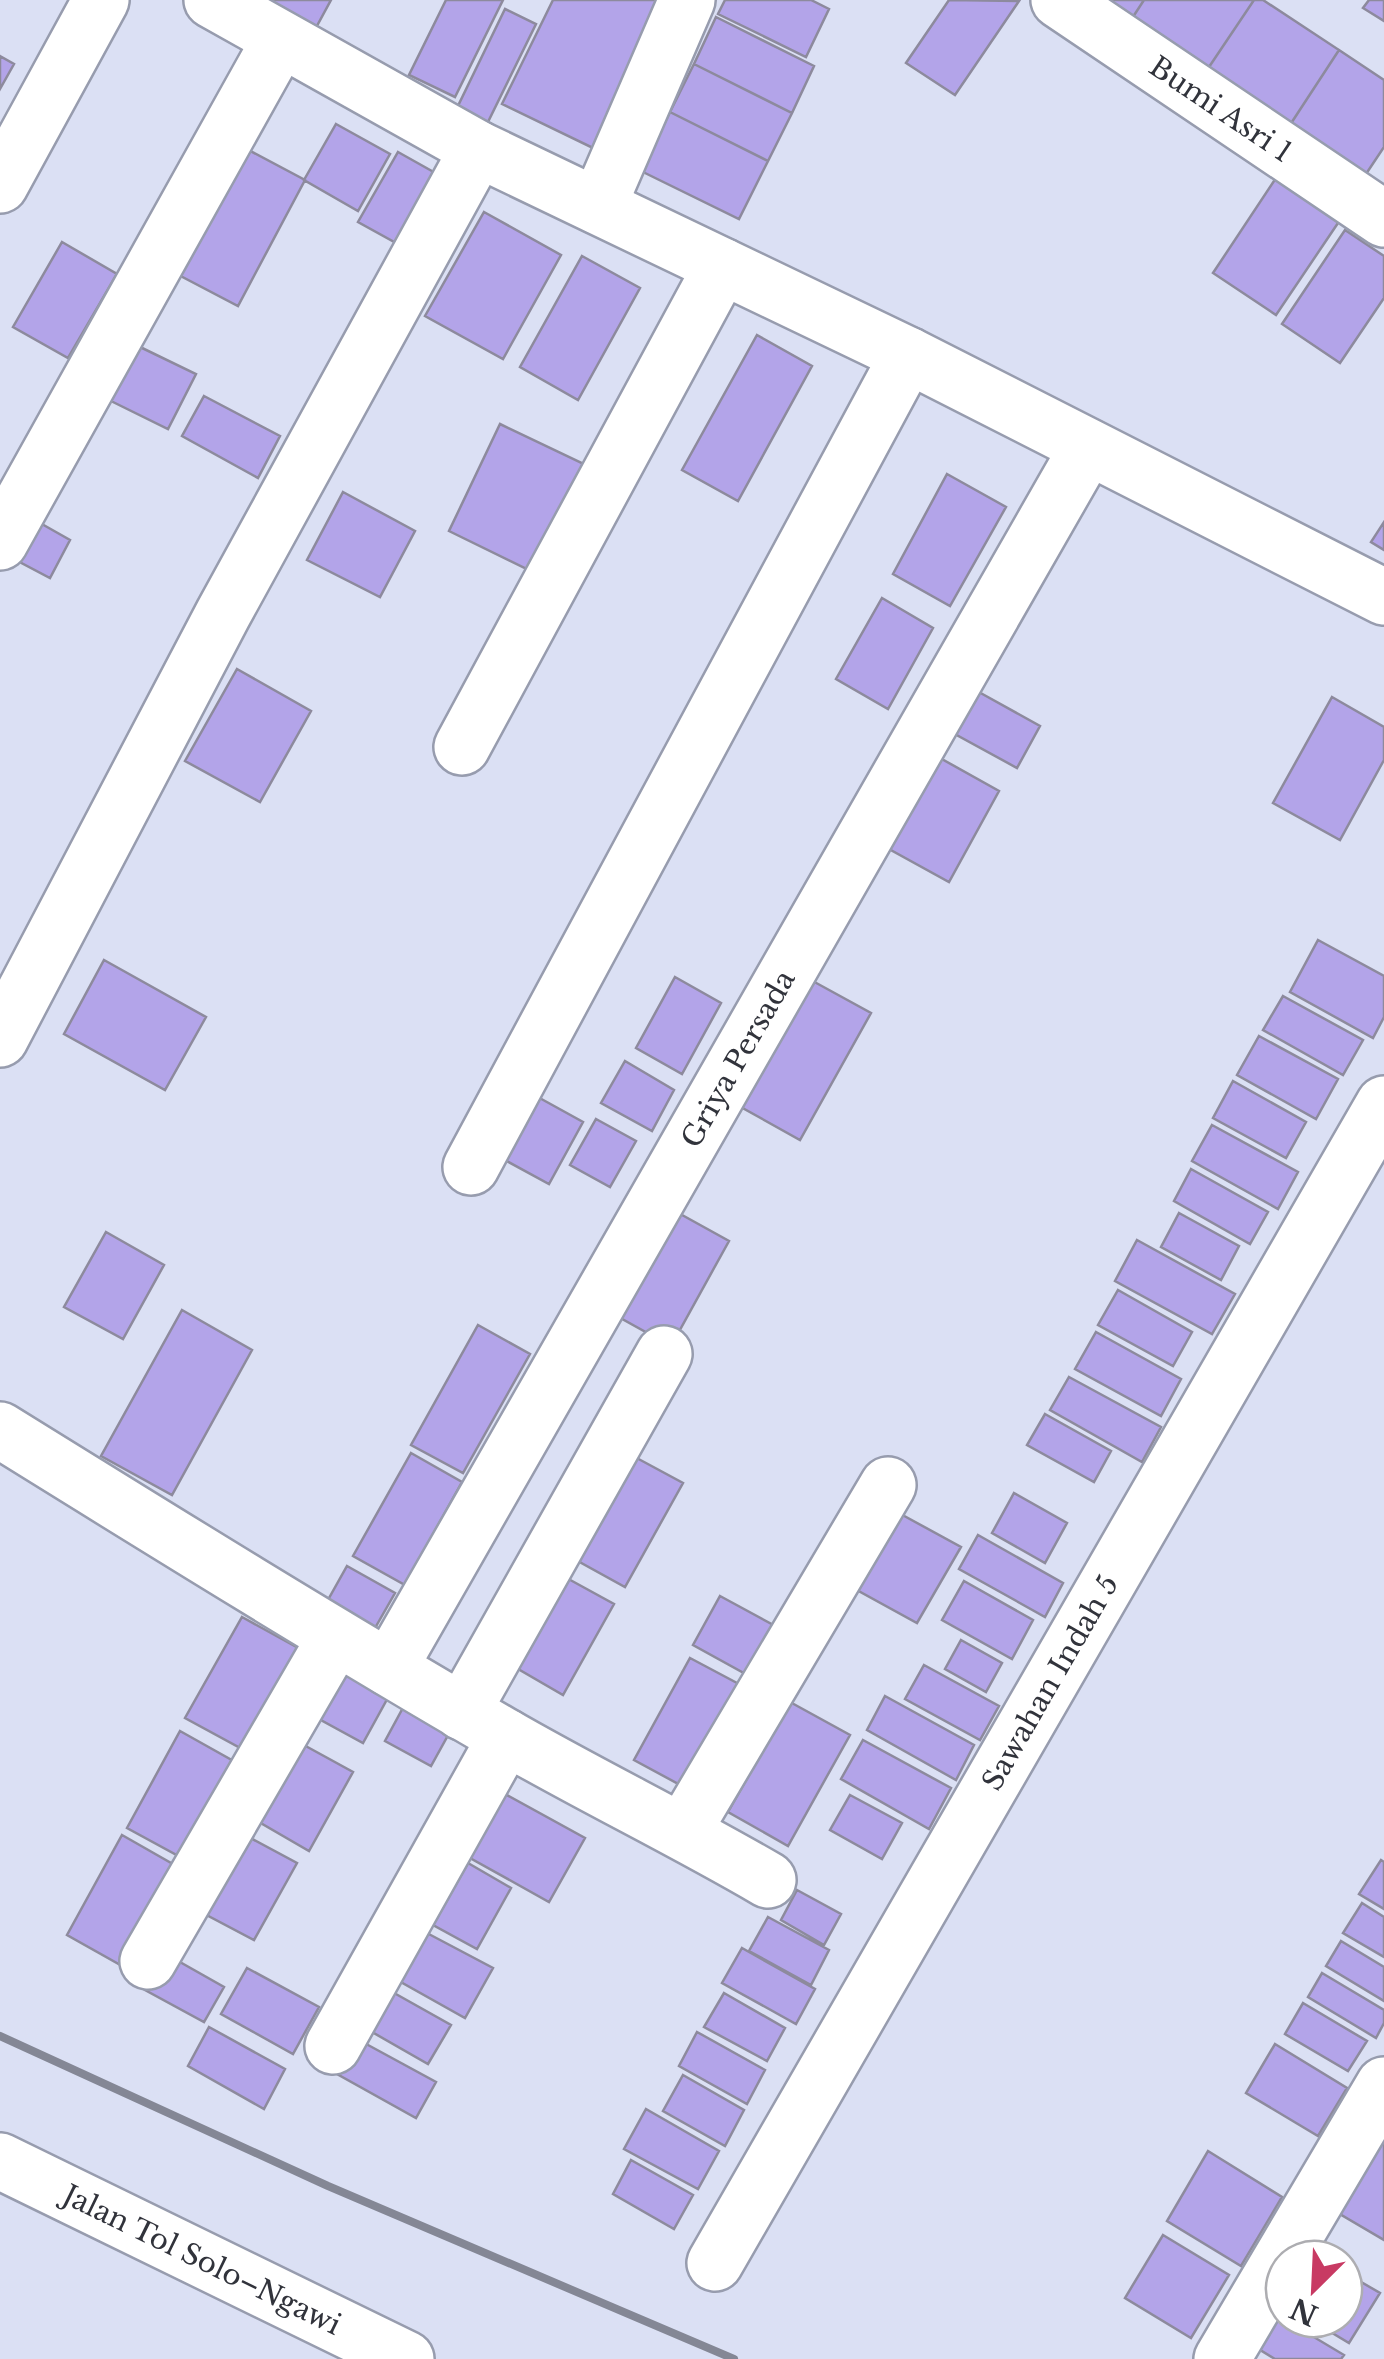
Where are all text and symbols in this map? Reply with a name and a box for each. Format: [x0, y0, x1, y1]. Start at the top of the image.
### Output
street label: Bumi Asri 1 [1142, 49, 1298, 170]
street label: Griya Persada [674, 964, 803, 1154]
street label: Sawahan Indah 5 [975, 1569, 1126, 1797]
street label: Jalan Tol Solo–Ngawi [54, 2176, 347, 2343]
north arrow [1264, 2239, 1364, 2339]
text: N [1285, 2290, 1323, 2333]

